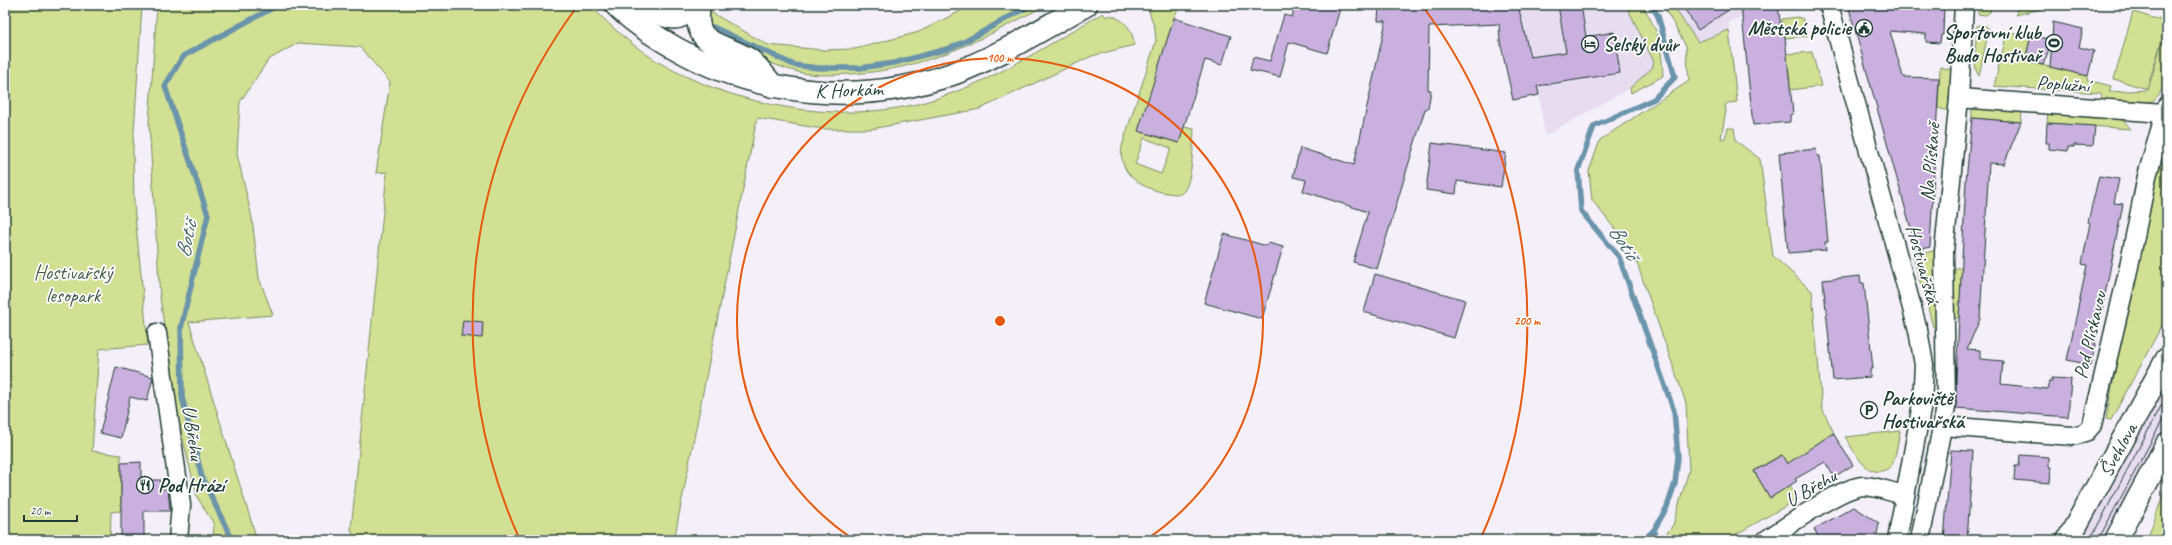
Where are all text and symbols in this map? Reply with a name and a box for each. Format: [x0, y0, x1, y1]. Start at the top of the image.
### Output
place label: Městská policie [1748, 16, 1853, 41]
public building icon: Městská policie [1854, 18, 1874, 38]
place label: Sportovní klub Budo Hostivař [1944, 20, 2044, 68]
place label: Selský dvůr [1603, 32, 1681, 57]
sports icon: Sportovní klub Budo Hostivař [2044, 33, 2064, 53]
hotel icon: Selský dvůr [1580, 34, 1600, 54]
text: 100 m [987, 50, 1014, 66]
street label: Poplužní [2036, 70, 2095, 99]
street label: K Horkám [815, 76, 885, 104]
street label: Na Plískavě [1914, 119, 1946, 202]
water label: Botič [169, 213, 204, 260]
water label: Botič [1603, 220, 1648, 269]
street label: Hostivařská [1901, 222, 1946, 308]
park label: Hostivařský lesopark [34, 260, 114, 308]
street label: Pod Plískavou [2068, 287, 2113, 381]
text: 200 m [1514, 313, 1541, 329]
centre of rings [993, 314, 1007, 328]
place label: Parkoviště Hostivařská [1882, 386, 1966, 434]
parking icon: Parkoviště Hostivařská [1859, 400, 1879, 420]
street label: U Břehu [177, 404, 209, 464]
street label: Švehlova [2093, 417, 2144, 481]
street label: U Břehu [1781, 463, 1843, 513]
place label: Pod Hrází [158, 473, 229, 498]
restaurant icon: Pod Hrází [135, 475, 155, 495]
scale bar [24, 497, 77, 523]
text: 20 m [30, 503, 52, 519]

